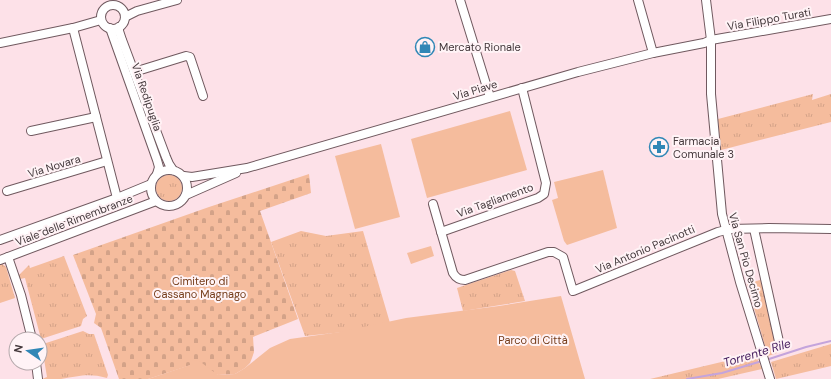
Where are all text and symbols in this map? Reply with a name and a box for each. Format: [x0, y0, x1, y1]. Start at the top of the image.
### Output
street label: Via Filippo Turati [726, 5, 812, 33]
shop icon: Mercato Rionale [414, 36, 436, 58]
place label: Mercato Rionale [439, 40, 521, 54]
street label: Via Redipuglia [129, 61, 165, 133]
street label: Via Piave [451, 77, 499, 103]
place label: Farmacia Comunale 3 [673, 134, 734, 161]
pharmacy icon: Farmacia Comunale 3 [648, 136, 670, 158]
street label: Via Novara [26, 151, 82, 181]
street label: Via Tagliamento [455, 180, 535, 220]
street label: Viale delle Rimembranze [13, 191, 135, 249]
street label: Via San Pio Decimo [726, 211, 766, 309]
street label: Via Antonio Pacinotti [593, 222, 697, 276]
park label: Cimitero di Cassano Magnago [154, 274, 246, 301]
north arrow [8, 331, 48, 371]
park label: Parco di Città [498, 333, 568, 347]
water label: Torrente Rile [721, 335, 793, 371]
text: N [11, 343, 26, 354]

